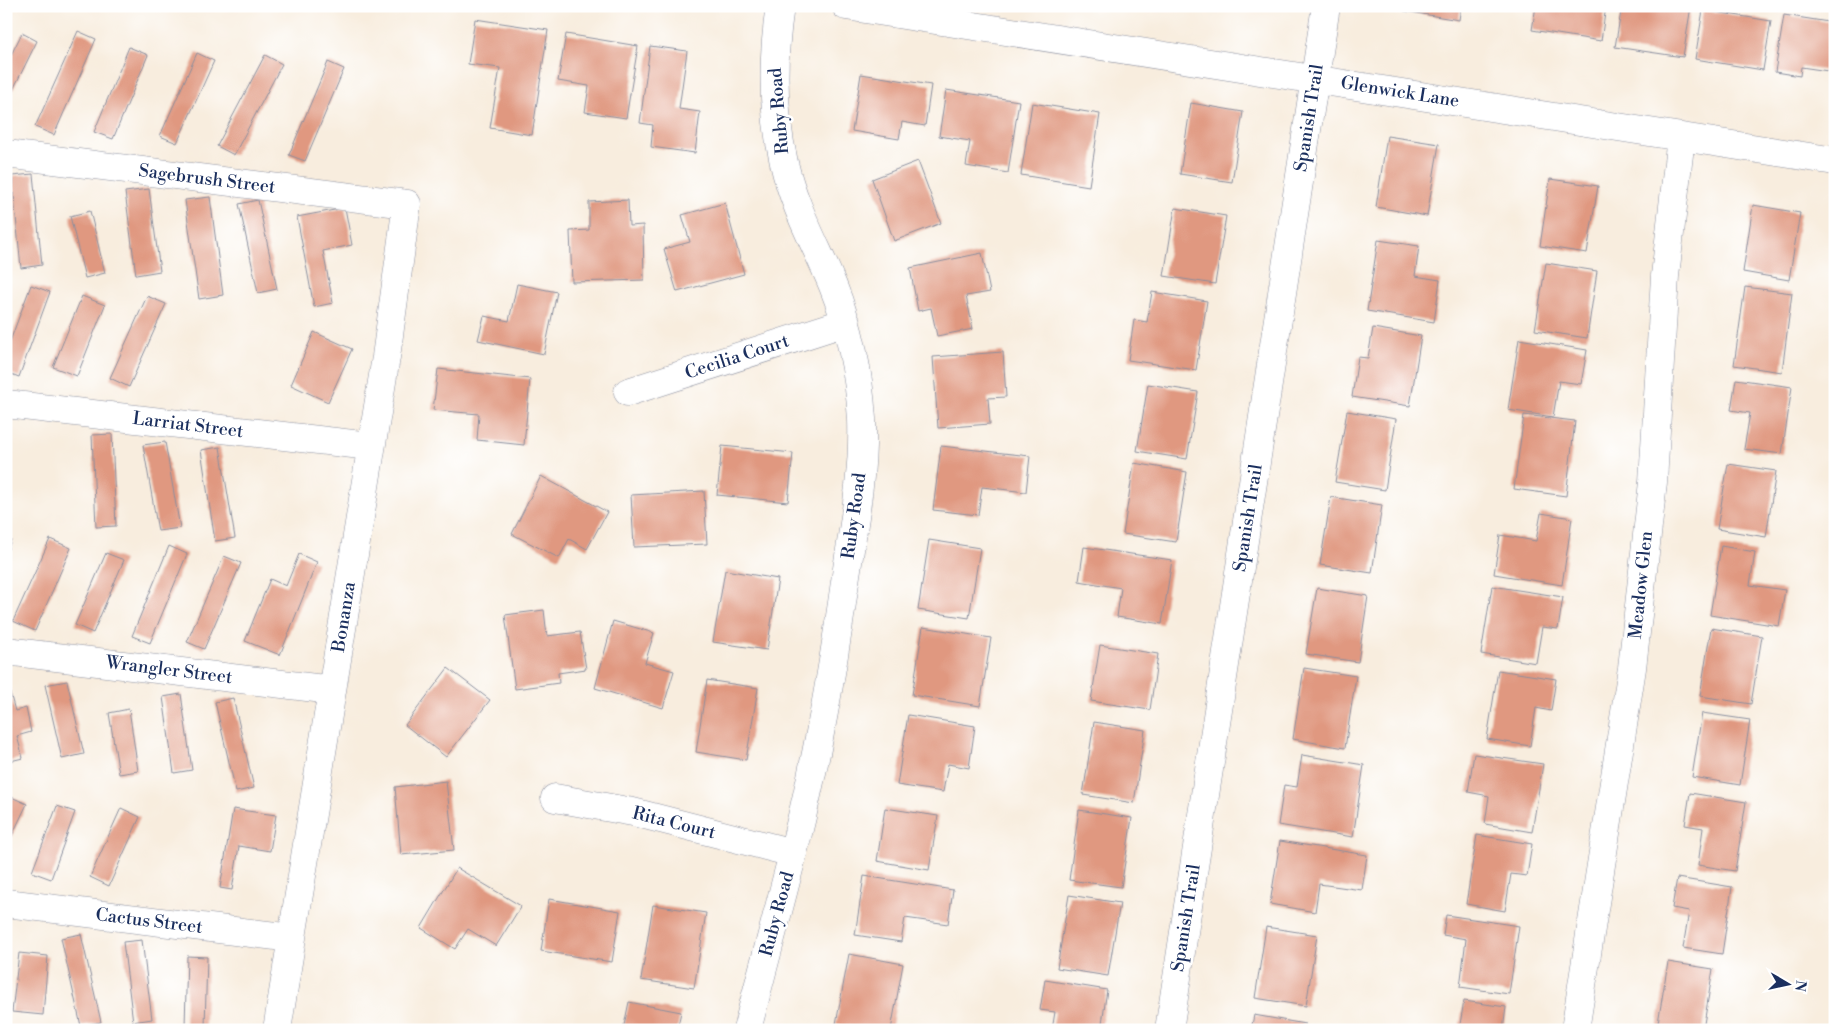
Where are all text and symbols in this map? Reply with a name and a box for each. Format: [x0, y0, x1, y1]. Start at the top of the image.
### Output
street label: Spanish Trail [1289, 62, 1329, 174]
street label: Ruby Road [764, 66, 794, 155]
street label: Glenwick Lane [1339, 71, 1461, 113]
street label: Sagebrush Street [137, 159, 277, 199]
street label: Cecilia Court [682, 329, 792, 385]
street label: Larriat Street [131, 407, 245, 443]
street label: Spanish Trail [1228, 462, 1268, 574]
street label: Ruby Road [837, 471, 872, 561]
street label: Meadow Glen [1624, 530, 1658, 640]
street label: Bonanza [327, 579, 361, 655]
street label: Wrangler Street [103, 651, 234, 689]
street label: Rita Court [630, 802, 719, 845]
street label: Spanish Trail [1166, 862, 1206, 974]
street label: Ruby Road [755, 868, 800, 959]
street label: Cactus Street [94, 903, 204, 939]
north arrow [1764, 958, 1814, 1008]
text: N [1790, 979, 1810, 993]

